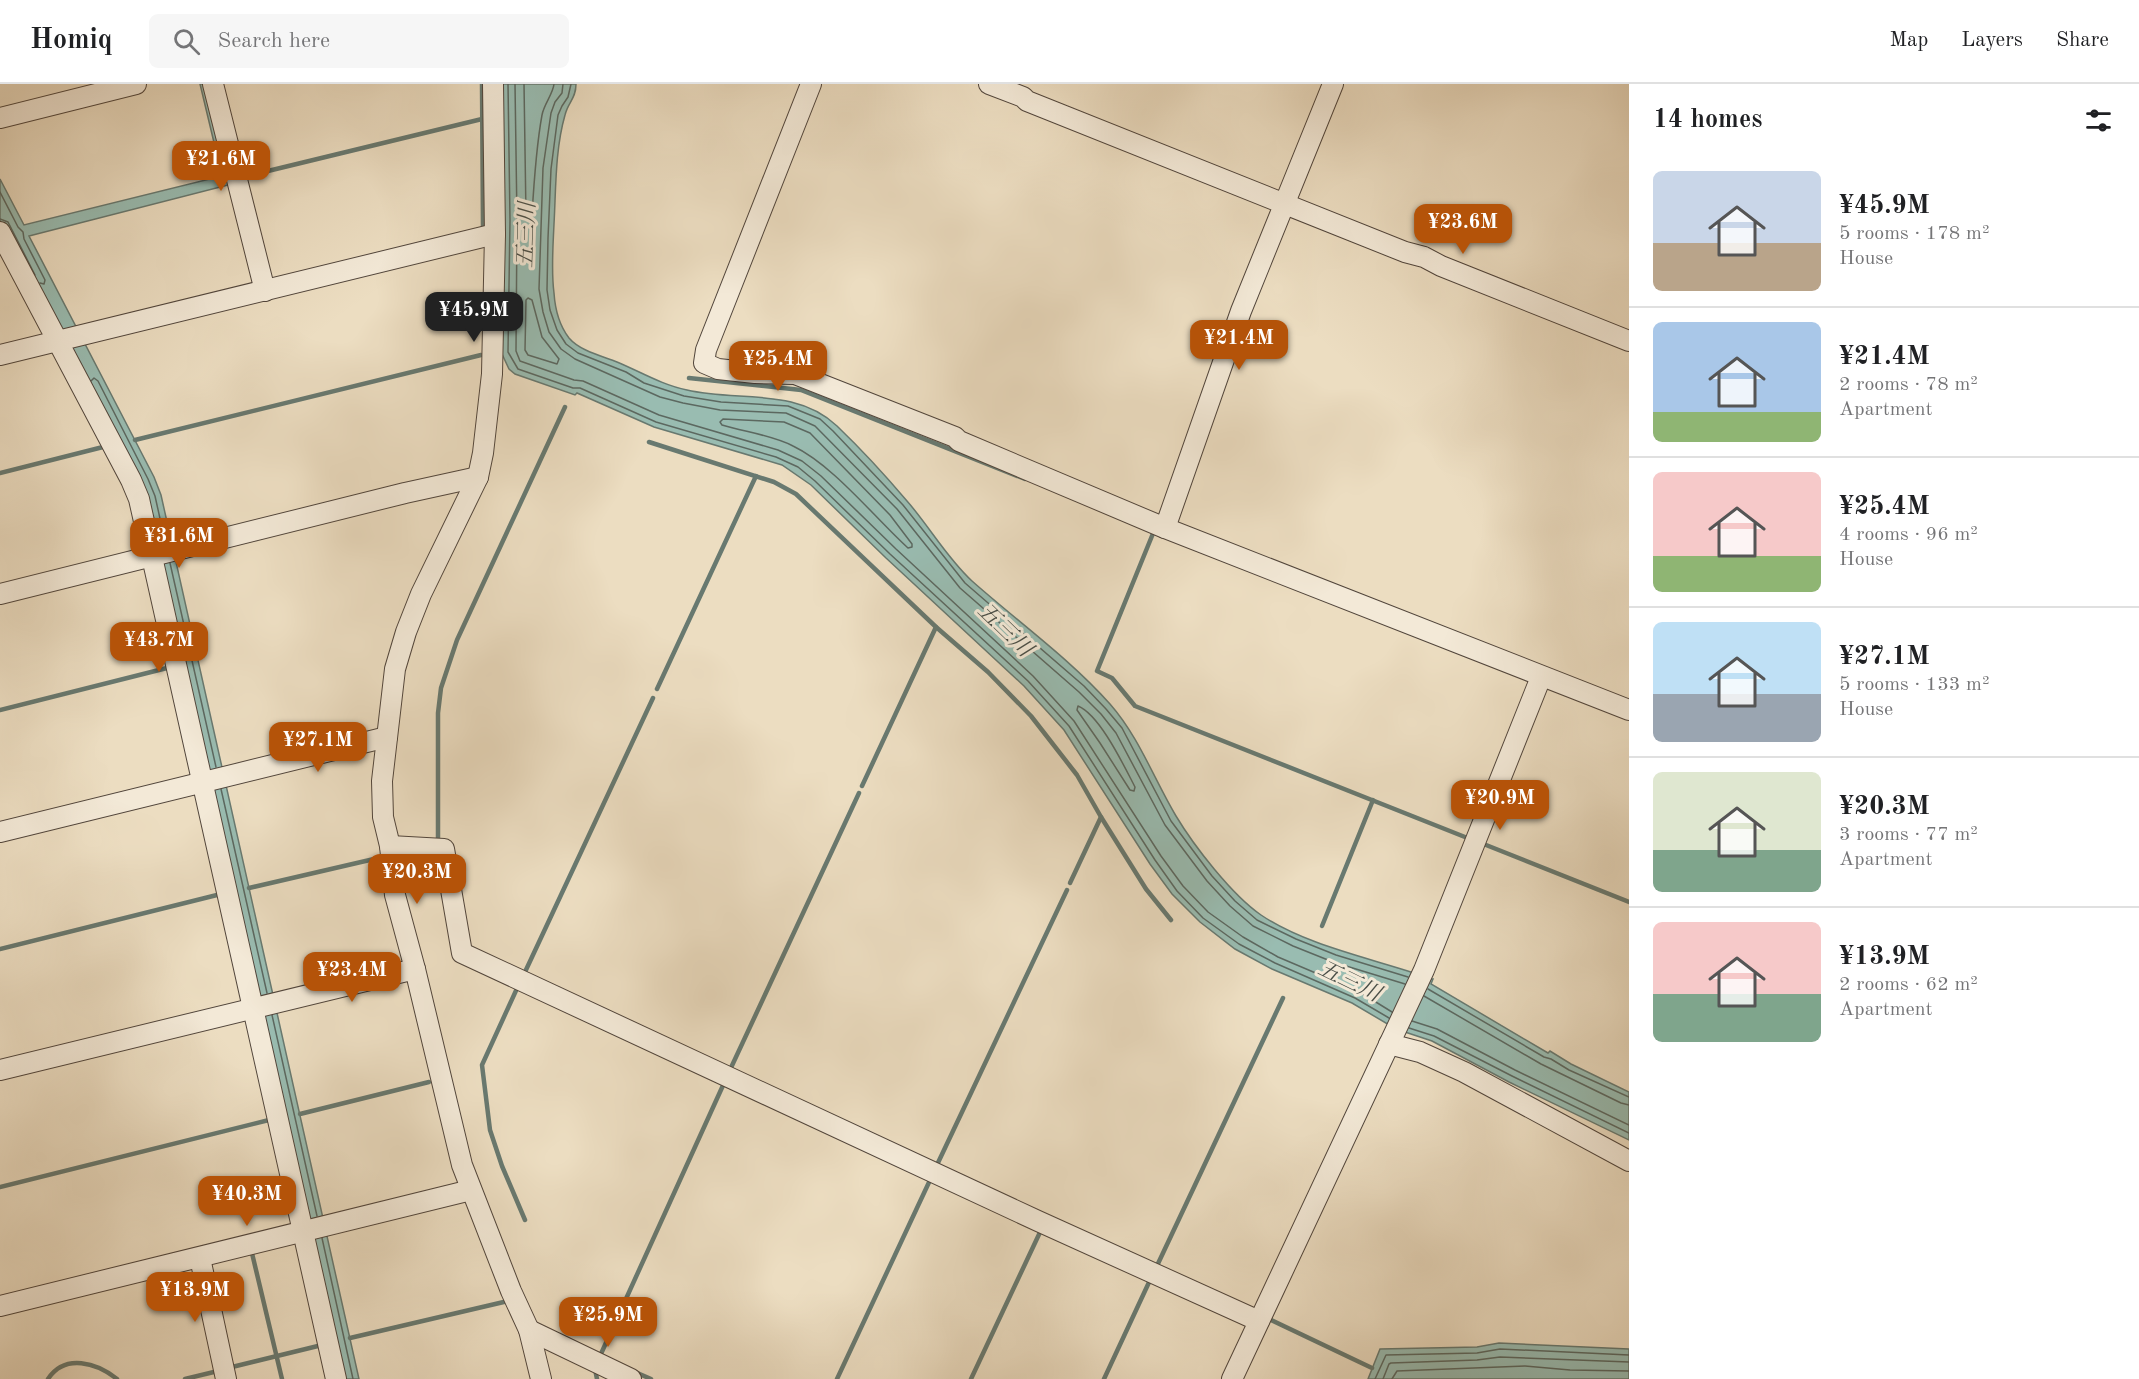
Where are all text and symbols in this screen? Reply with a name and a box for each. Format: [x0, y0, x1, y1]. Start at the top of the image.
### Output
search box [149, 14, 569, 68]
icon: search [170, 25, 203, 58]
text: Homiq [30, 27, 113, 55]
text: Search here [218, 30, 330, 52]
text: Map [1889, 30, 1928, 51]
text: Layers [1961, 30, 2023, 51]
text: Share [2056, 30, 2109, 51]
icon: filters [2082, 104, 2115, 137]
text: 14 homes [1653, 107, 1762, 133]
pin: ¥21.6M [172, 141, 270, 192]
text: ¥21.6M [186, 150, 256, 170]
text: ¥45.9M [1839, 193, 1930, 219]
icon: home [1701, 195, 1773, 267]
water label: 五三川 [514, 200, 539, 268]
pin: ¥23.6M [1414, 204, 1512, 255]
text: ¥23.6M [1428, 213, 1498, 233]
text: 5 rooms · 178 m² [1839, 224, 1989, 244]
text: House [1839, 249, 1893, 269]
pin: ¥45.9M [425, 292, 523, 343]
text: ¥45.9M [439, 301, 509, 321]
pin: ¥21.4M [1190, 320, 1288, 371]
text: ¥21.4M [1204, 329, 1274, 349]
pin: ¥25.4M [729, 341, 827, 392]
text: ¥21.4M [1839, 344, 1930, 370]
icon: home [1701, 346, 1773, 418]
text: ¥25.4M [743, 350, 813, 370]
text: 2 rooms · 78 m² [1839, 375, 1978, 395]
text: Apartment [1839, 400, 1933, 420]
text: ¥25.4M [1839, 494, 1930, 520]
icon: home [1701, 496, 1773, 568]
pin: ¥31.6M [130, 518, 228, 569]
text: 4 rooms · 96 m² [1839, 525, 1978, 545]
text: ¥31.6M [144, 527, 214, 547]
text: House [1839, 550, 1893, 570]
water label: 五三川 [973, 599, 1038, 663]
pin: ¥43.7M [110, 622, 208, 673]
text: ¥43.7M [124, 631, 194, 651]
text: ¥27.1M [1839, 644, 1930, 670]
icon: home [1701, 646, 1773, 718]
text: 5 rooms · 133 m² [1839, 675, 1989, 695]
text: House [1839, 700, 1893, 720]
pin: ¥27.1M [269, 722, 367, 773]
text: ¥27.1M [283, 731, 353, 751]
pin: ¥20.9M [1451, 780, 1549, 831]
text: ¥20.9M [1465, 789, 1535, 809]
text: ¥20.3M [1839, 794, 1930, 820]
icon: home [1701, 796, 1773, 868]
text: 3 rooms · 77 m² [1839, 825, 1978, 845]
text: Apartment [1839, 850, 1933, 870]
pin: ¥20.3M [368, 854, 466, 905]
text: ¥20.3M [382, 863, 452, 883]
text: ¥13.9M [1839, 944, 1930, 970]
icon: home [1701, 946, 1773, 1018]
pin: ¥23.4M [303, 952, 401, 1003]
water label: 五三川 [1315, 957, 1386, 1007]
text: ¥23.4M [317, 961, 387, 981]
text: 2 rooms · 62 m² [1839, 975, 1978, 995]
text: Apartment [1839, 1000, 1933, 1020]
pin: ¥40.3M [198, 1176, 296, 1227]
text: ¥40.3M [212, 1185, 282, 1205]
pin: ¥13.9M [146, 1272, 244, 1323]
text: ¥13.9M [160, 1281, 230, 1301]
pin: ¥25.9M [559, 1297, 657, 1348]
text: ¥25.9M [573, 1306, 643, 1326]

